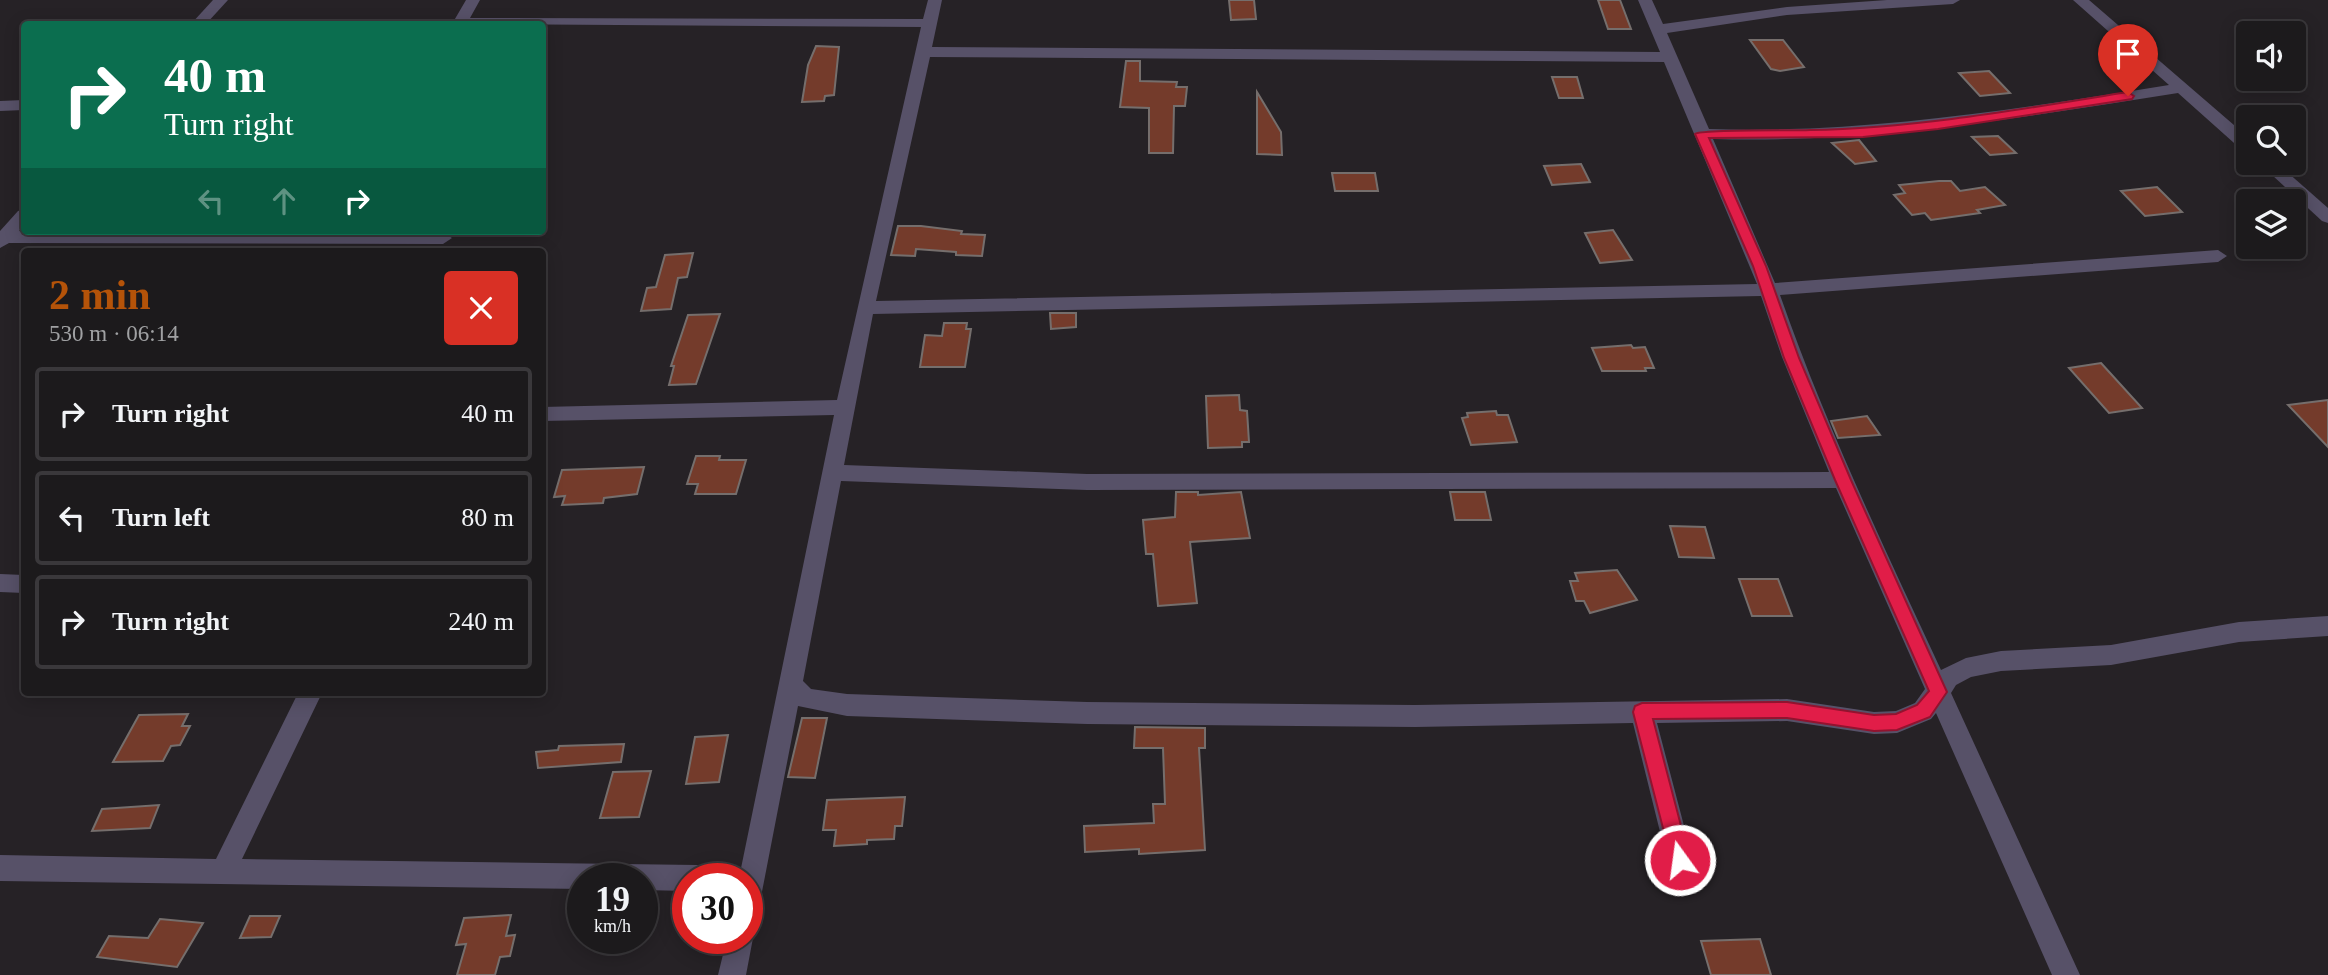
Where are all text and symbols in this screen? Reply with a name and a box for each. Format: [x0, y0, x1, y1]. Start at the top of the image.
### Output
map controls [2236, 21, 2306, 259]
button: sound [2236, 21, 2306, 91]
pin [2098, 24, 2158, 96]
icon: arrive [2109, 35, 2147, 73]
text: 40 m [164, 48, 266, 103]
icon: right [49, 49, 140, 140]
button: search [2236, 105, 2306, 175]
text: Turn right [164, 106, 294, 142]
icon: left [192, 182, 230, 220]
icon: ahead [265, 182, 303, 220]
icon: right [338, 182, 376, 220]
button: layers [2236, 189, 2306, 259]
button: close [444, 271, 518, 345]
text: 2 min [49, 272, 151, 318]
text: 530 m · 06:14 [49, 321, 179, 346]
icon: right [53, 395, 91, 433]
text: Turn right [112, 399, 229, 428]
text: 40 m [461, 399, 514, 428]
icon: left [53, 499, 91, 537]
text: Turn left [112, 503, 210, 532]
text: 80 m [461, 503, 514, 532]
icon: right [53, 603, 91, 641]
text: Turn right [112, 607, 229, 636]
text: 240 m [448, 607, 514, 636]
position arrow [1643, 823, 1717, 897]
speed limit sign: 30 [672, 863, 763, 954]
text: 19 [595, 880, 630, 919]
text: km/h [594, 916, 631, 936]

